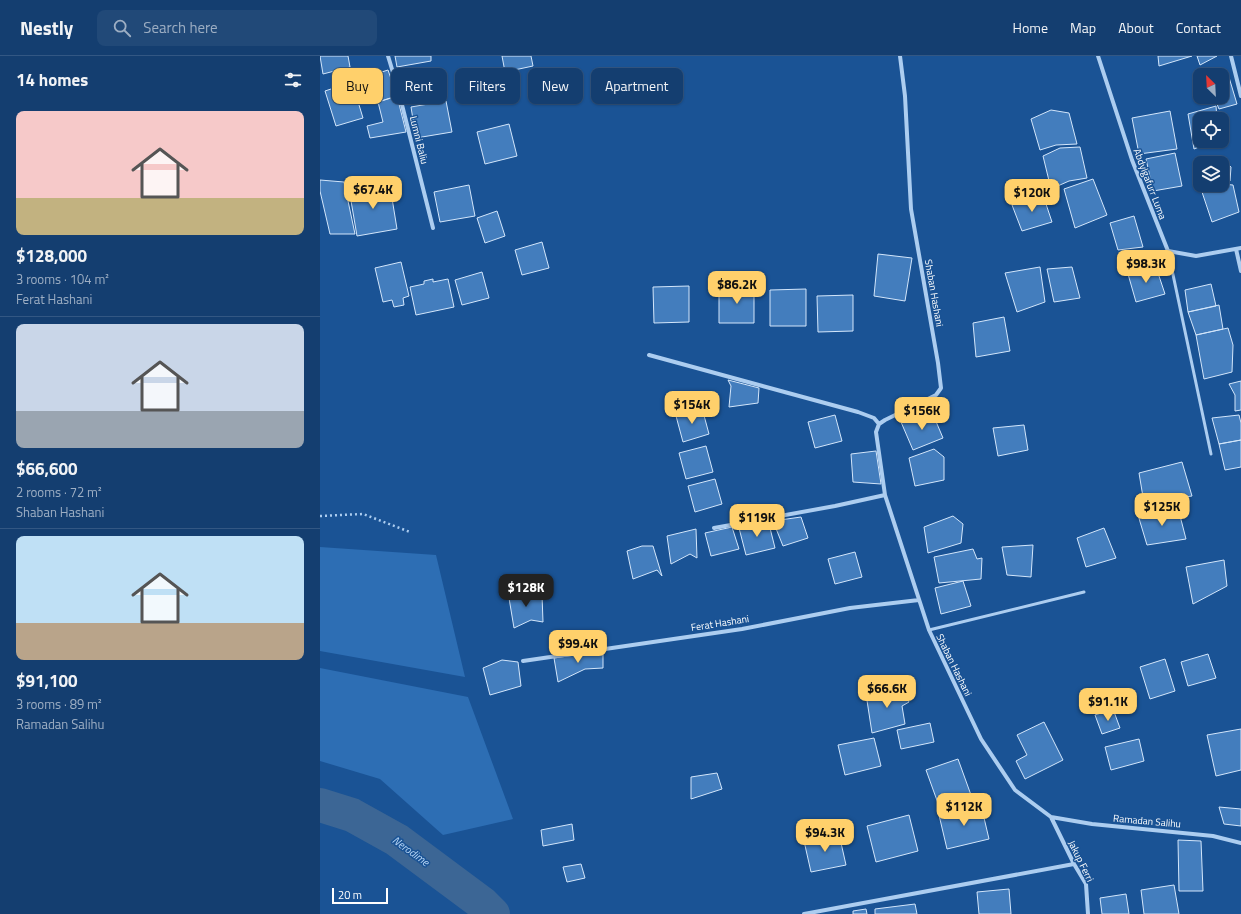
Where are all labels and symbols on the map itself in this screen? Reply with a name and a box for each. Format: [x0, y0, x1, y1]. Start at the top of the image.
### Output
north arrow [1193, 68, 1229, 104]
street label: Lumni Baliu [406, 114, 432, 166]
street label: Abdylgafurr Luma [1130, 146, 1170, 222]
pin: $67.4K [340, 176, 406, 210]
pin: $120K [1004, 179, 1060, 213]
pin: $98.3K [1113, 250, 1179, 284]
street label: Shaban Hashani [921, 258, 947, 328]
pin: $86.2K [704, 271, 770, 305]
pin: $154K [664, 391, 720, 425]
pin: $156K [894, 397, 950, 431]
pin: $125K [1134, 493, 1190, 527]
pin: $119K [729, 504, 785, 538]
pin: $128K [498, 574, 554, 608]
street label: Ferat Hashani [690, 611, 750, 635]
pin: $99.4K [545, 630, 611, 664]
street label: Shaban Hashani [932, 631, 976, 699]
pin: $66.6K [854, 675, 920, 709]
pin: $91.1K [1075, 688, 1141, 722]
pin: $112K [936, 793, 992, 827]
street label: Ramadan Salihu [1112, 811, 1182, 831]
pin: $94.3K [792, 819, 858, 853]
water label: Nerodime [389, 832, 433, 870]
street label: Jakup Ferri [1064, 838, 1098, 884]
scale bar [332, 886, 388, 905]

